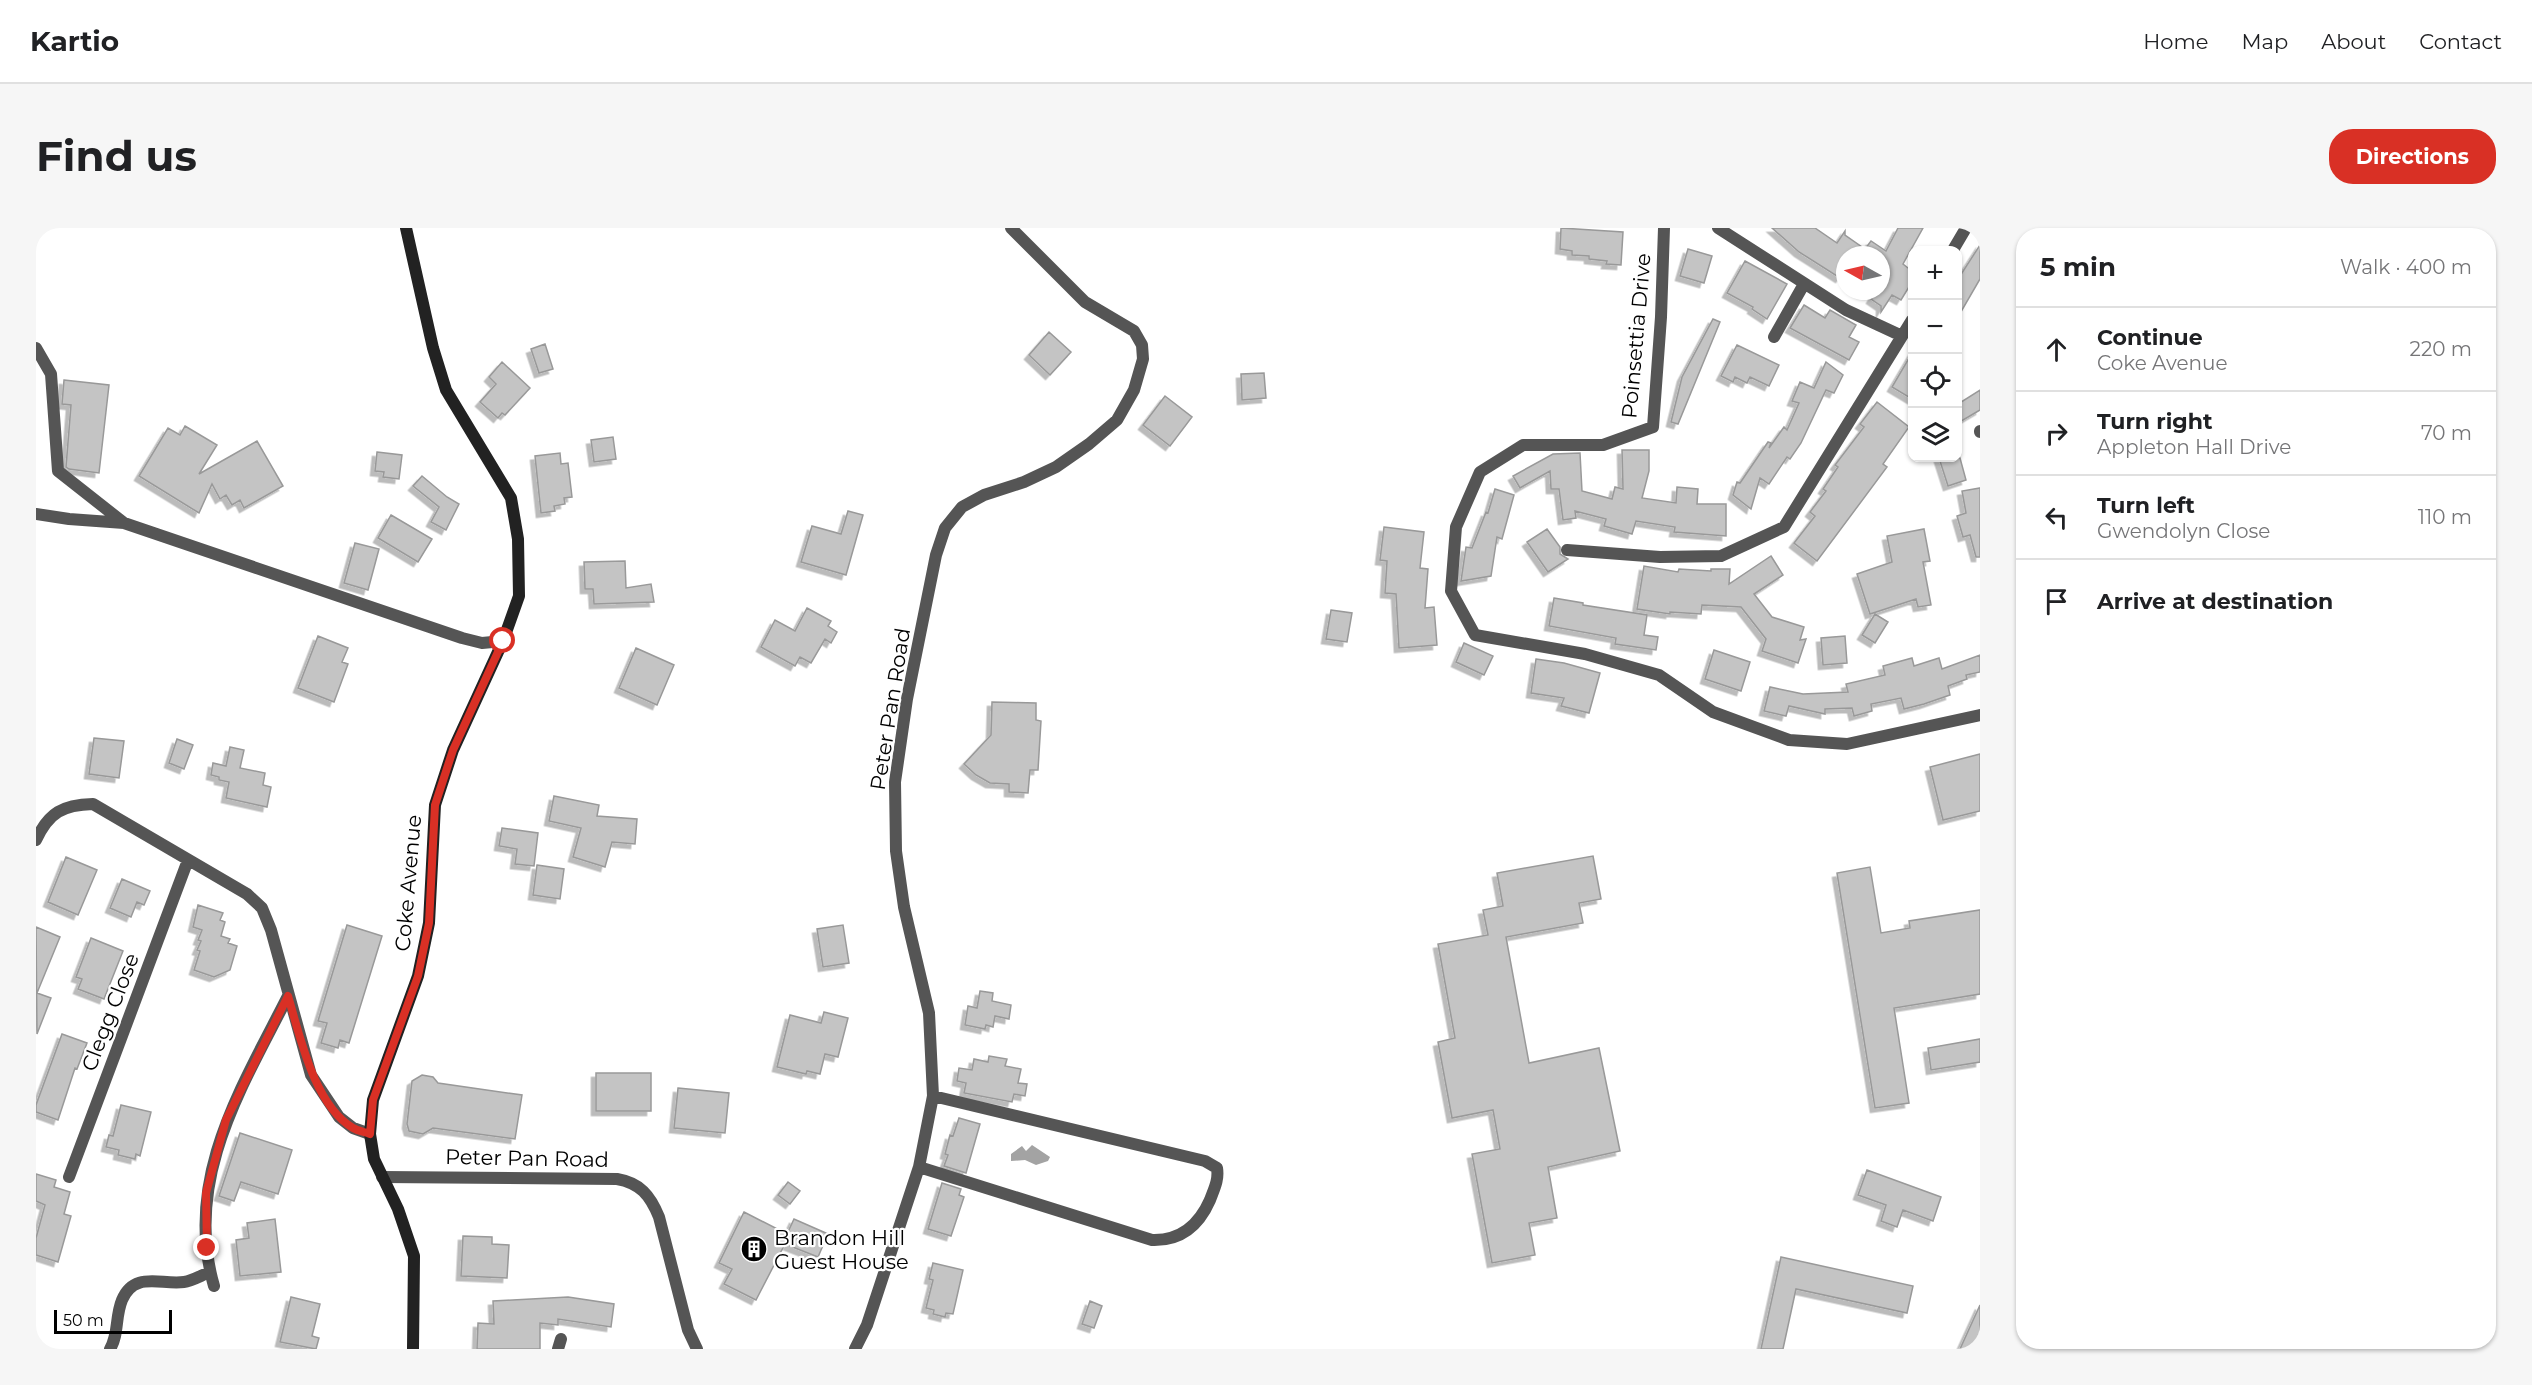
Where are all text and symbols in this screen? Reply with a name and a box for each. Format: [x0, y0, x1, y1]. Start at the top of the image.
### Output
text: Kartio [30, 24, 119, 58]
text: Home [2143, 29, 2208, 54]
text: Map [2241, 29, 2288, 54]
text: About [2321, 29, 2386, 54]
text: Contact [2419, 29, 2502, 54]
button: Directions [2329, 129, 2496, 184]
text: Find us [36, 130, 197, 182]
north arrow [1836, 246, 1890, 300]
map controls [1908, 246, 1962, 462]
button: + [1908, 246, 1962, 300]
text: 5 min [2040, 251, 2116, 283]
street label: Poinsettia Drive [1616, 252, 1656, 420]
text: Walk · 400 m [2340, 255, 2472, 279]
button: − [1908, 300, 1962, 354]
text: Continue [2097, 324, 2203, 351]
icon: ahead [2040, 333, 2073, 366]
text: 220 m [2410, 337, 2472, 361]
text: Coke Avenue [2097, 351, 2228, 375]
button: locate [1908, 354, 1962, 408]
button: layers [1908, 408, 1962, 462]
text: Turn right [2097, 408, 2212, 435]
icon: right [2040, 417, 2073, 450]
text: 70 m [2421, 421, 2472, 445]
text: Appleton Hall Drive [2097, 435, 2291, 459]
text: Turn left [2097, 492, 2195, 519]
icon: left [2040, 501, 2073, 534]
text: 110 m [2418, 505, 2472, 529]
text: Gwendolyn Close [2097, 519, 2270, 543]
icon: arrive [2040, 585, 2073, 618]
text: Arrive at destination [2097, 588, 2333, 615]
street label: Peter Pan Road [865, 626, 915, 792]
route start [489, 627, 515, 653]
street label: Coke Avenue [390, 814, 426, 952]
street label: Clegg Close [76, 950, 144, 1074]
street label: Peter Pan Road [445, 1144, 609, 1172]
place label: Brandon Hill Guest House [774, 1225, 909, 1274]
route end [193, 1234, 219, 1260]
building icon: Brandon Hill Guest House [739, 1234, 769, 1264]
scale bar [54, 1307, 172, 1334]
text: 50 m [63, 1311, 104, 1330]

